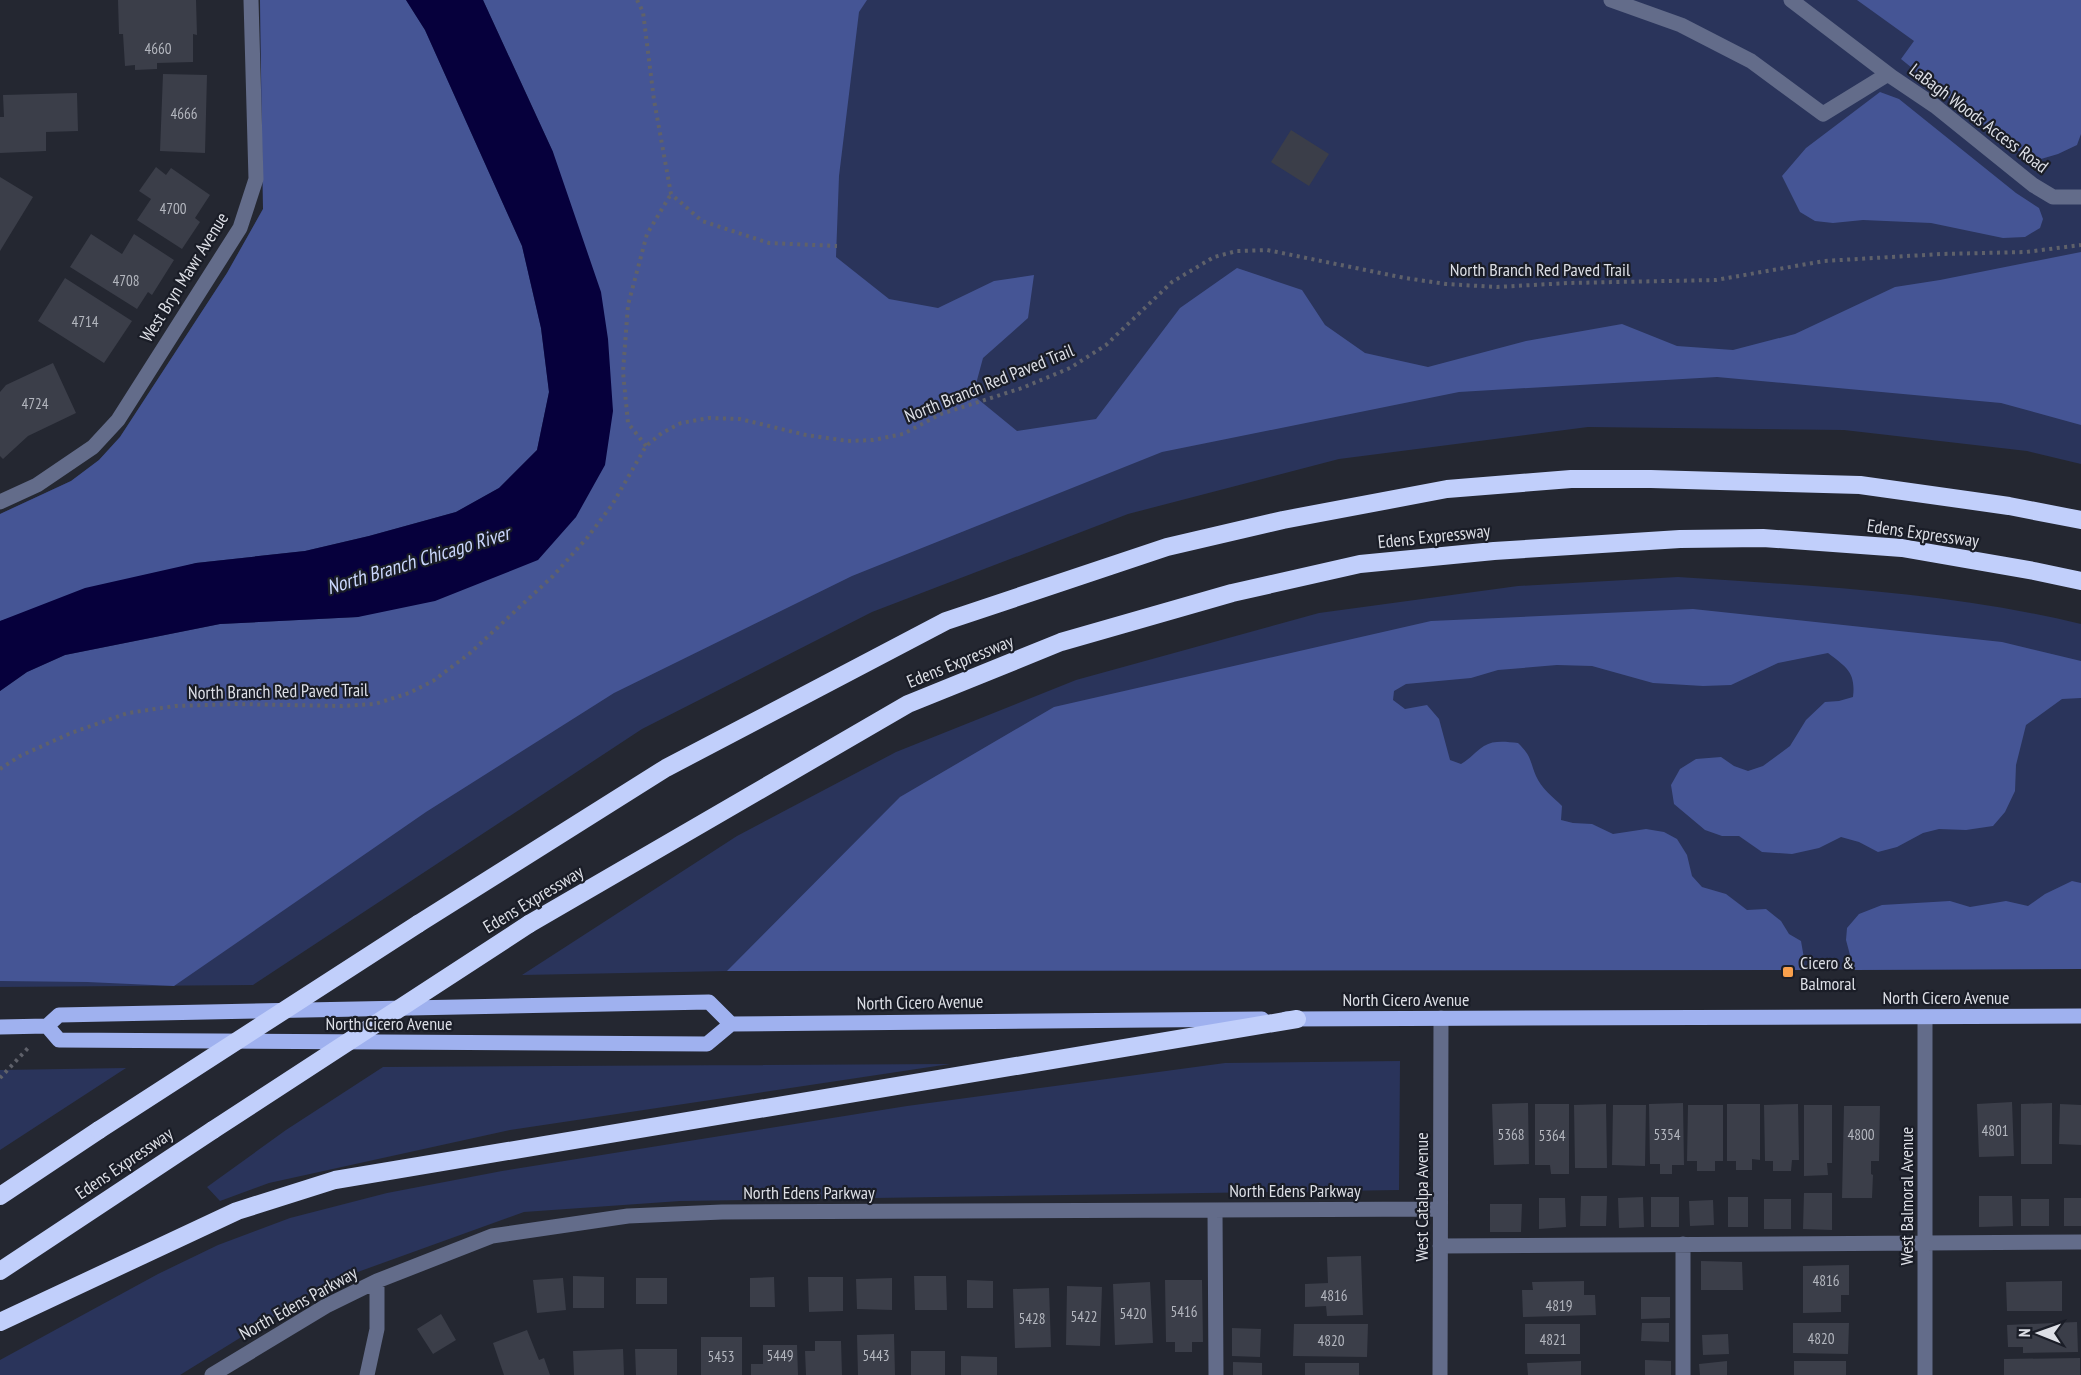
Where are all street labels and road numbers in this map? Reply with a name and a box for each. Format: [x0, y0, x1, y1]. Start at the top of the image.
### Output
street label: LaBagh Woods Access Road [1905, 58, 2053, 178]
street label: West Bryn Mawr Avenue [135, 208, 233, 346]
street label: North Branch Red Paved Trail [1450, 258, 1631, 281]
street label: North Branch Red Paved Trail [901, 338, 1078, 427]
street label: Edens Expressway [1866, 514, 1981, 552]
street label: Edens Expressway [1377, 519, 1492, 553]
street label: Edens Expressway [903, 629, 1017, 693]
street label: North Branch Red Paved Trail [188, 678, 369, 704]
street label: Edens Expressway [479, 860, 587, 938]
street label: North Cicero Avenue [1883, 986, 2009, 1009]
street label: North Cicero Avenue [1343, 988, 1469, 1011]
street label: North Cicero Avenue [856, 989, 984, 1015]
street label: North Cicero Avenue [326, 1012, 452, 1035]
street label: Edens Expressway [71, 1122, 177, 1204]
street label: West Balmoral Avenue [1895, 1127, 1918, 1265]
street label: West Catalpa Avenue [1410, 1132, 1433, 1262]
street label: North Edens Parkway [1229, 1179, 1361, 1202]
street label: North Edens Parkway [743, 1181, 875, 1204]
street label: North Edens Parkway [235, 1261, 361, 1345]

